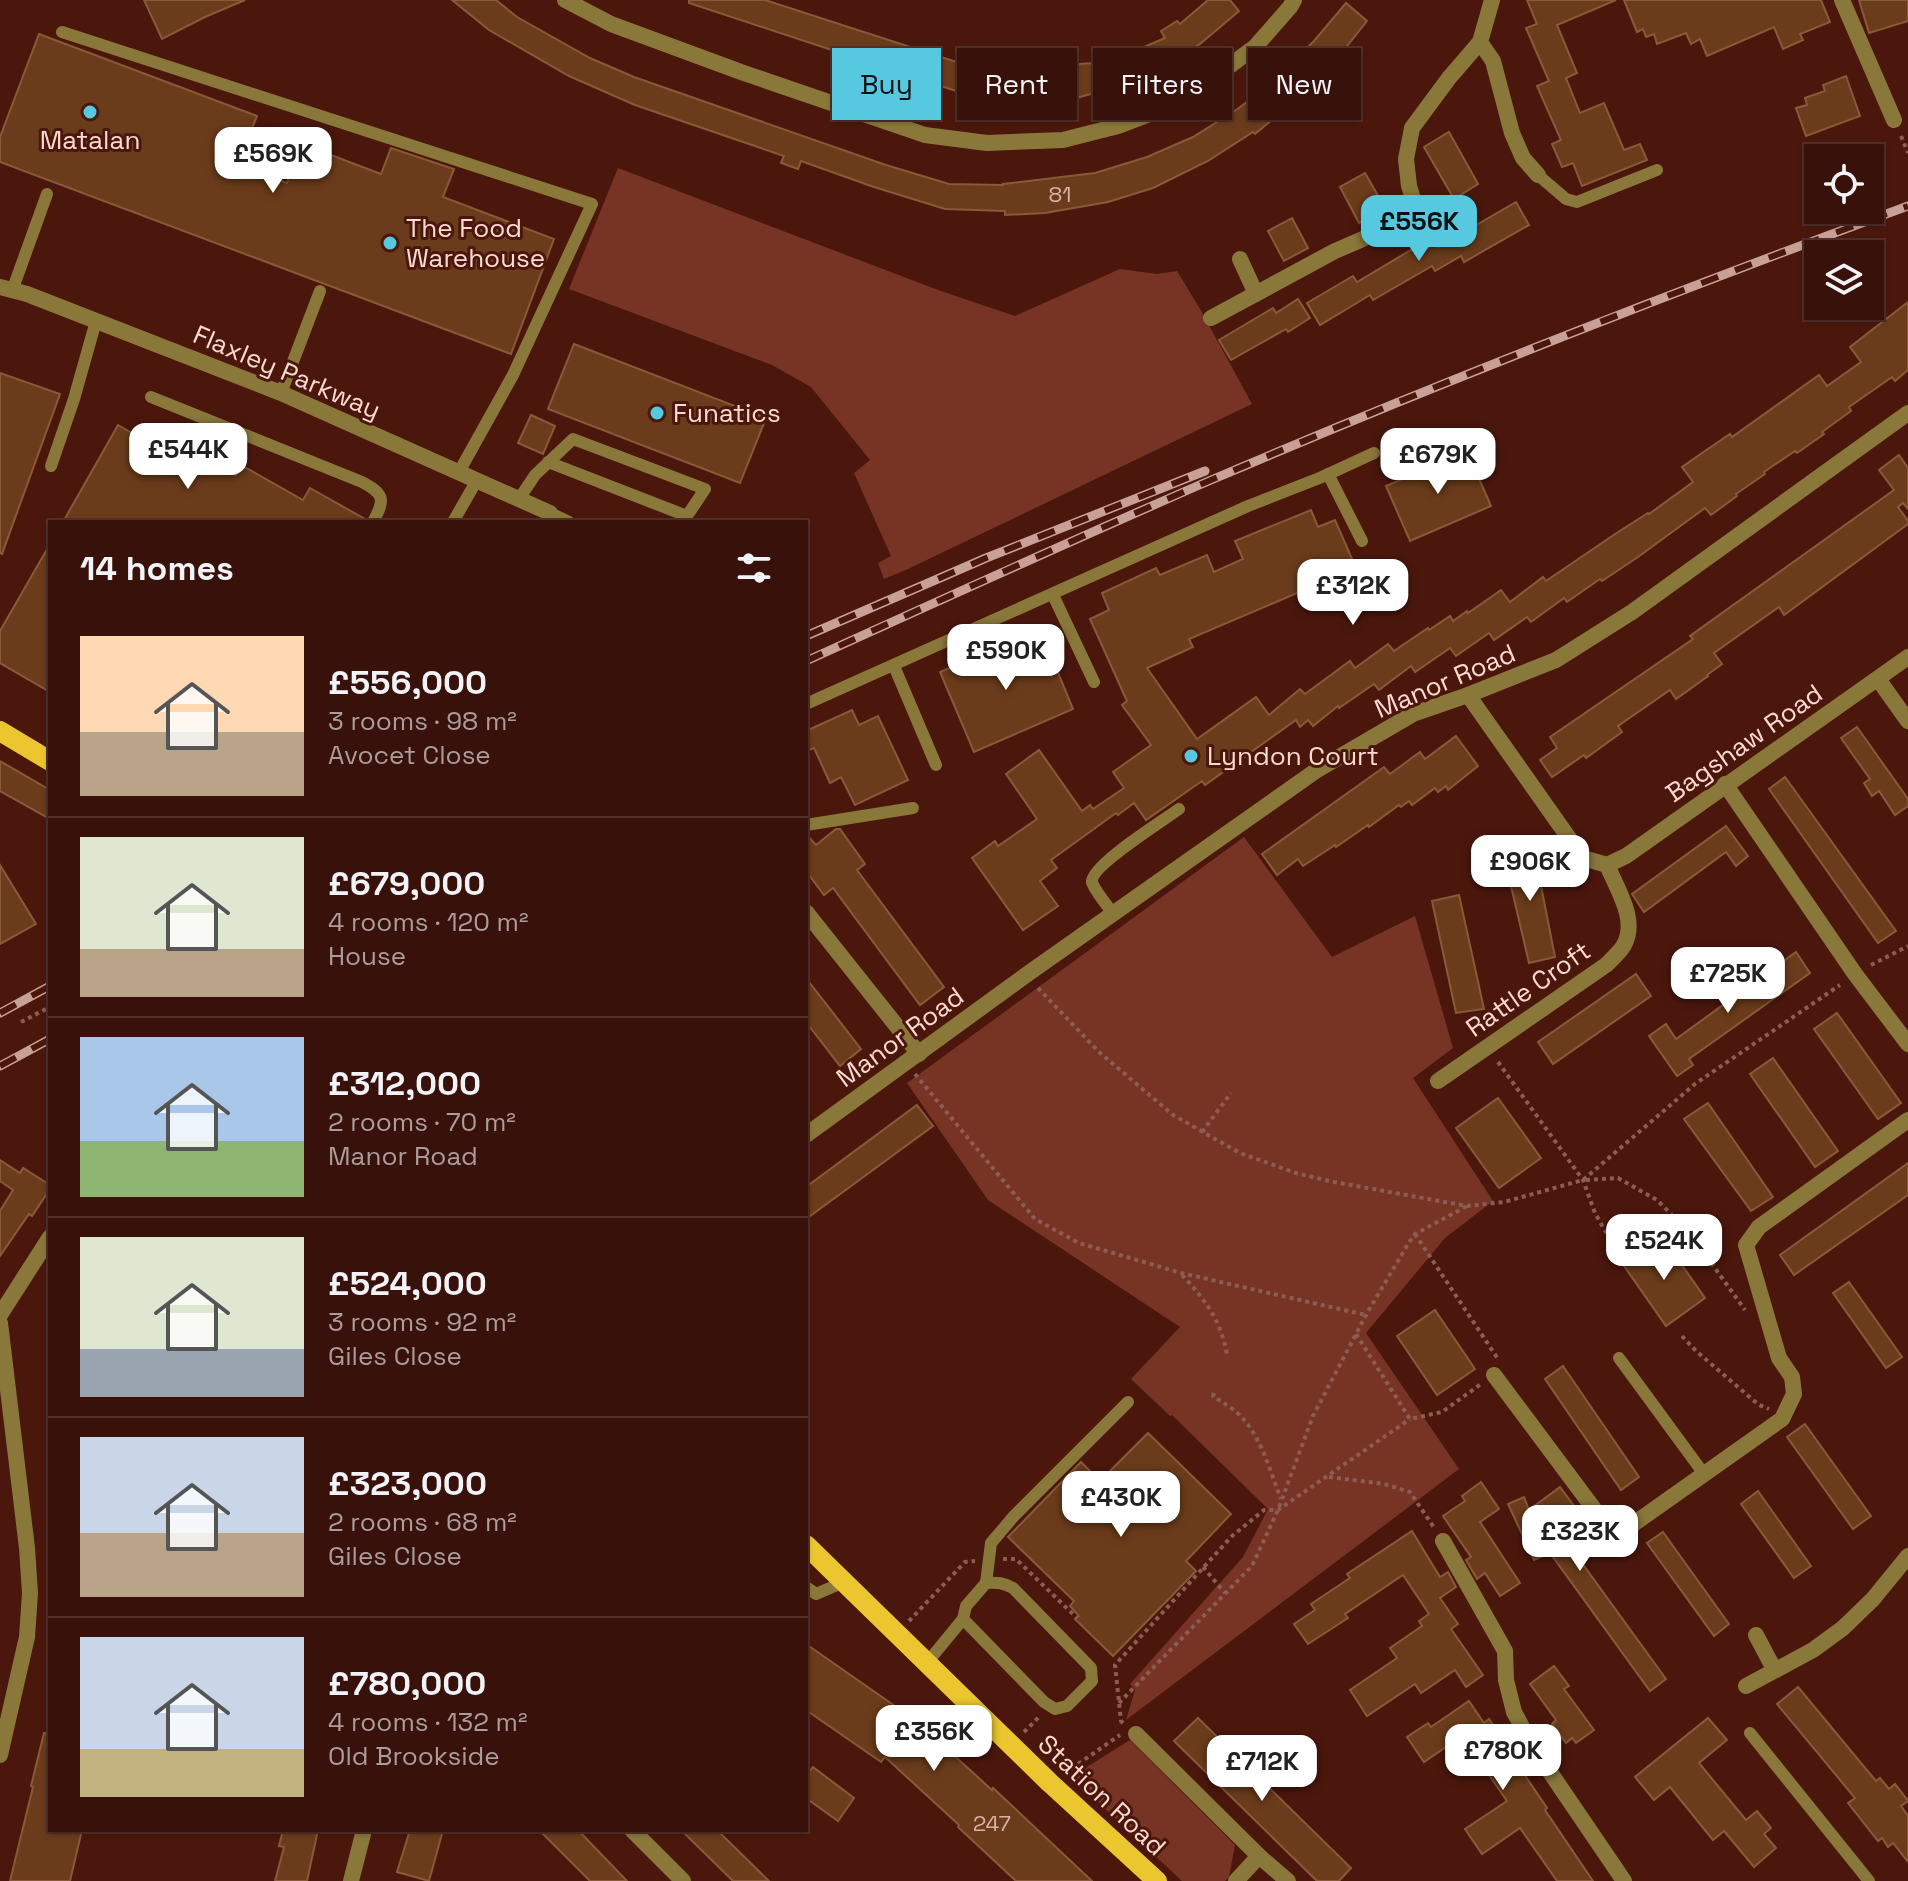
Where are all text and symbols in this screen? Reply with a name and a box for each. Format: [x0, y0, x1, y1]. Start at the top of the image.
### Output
chip: Buy [832, 48, 941, 120]
chip: Rent [957, 48, 1077, 120]
chip: Filters [1093, 48, 1232, 120]
chip: New [1248, 48, 1361, 120]
marker: Matalan [81, 103, 99, 121]
place label: Matalan [40, 123, 140, 157]
pin: £569K [217, 127, 329, 195]
text: £569K [233, 136, 313, 170]
map controls [1804, 144, 1884, 320]
button: locate [1804, 144, 1884, 224]
house number: 81 [1049, 180, 1071, 208]
pin: £556K [1363, 195, 1475, 263]
text: £556K [1379, 204, 1459, 238]
place label: The Food Warehouse [406, 211, 545, 275]
marker: The Food Warehouse [381, 234, 399, 252]
button: layers [1804, 240, 1884, 320]
street label: Flaxley Parkway [188, 317, 386, 427]
place label: Funatics [673, 396, 781, 430]
marker: Funatics [648, 404, 666, 422]
pin: £544K [132, 423, 244, 491]
pin: £679K [1382, 428, 1494, 496]
text: £544K [147, 432, 229, 466]
text: £679K [1399, 437, 1478, 471]
icon: filters [732, 546, 776, 590]
text: 14 homes [80, 547, 234, 590]
pin: £312K [1297, 559, 1409, 627]
text: £312K [1315, 568, 1391, 602]
pin: £590K [950, 624, 1062, 692]
text: £590K [965, 633, 1047, 667]
street label: Manor Road [1369, 636, 1521, 726]
text: £556,000 [328, 661, 487, 704]
icon: home [144, 668, 240, 764]
street label: Bagshaw Road [1659, 676, 1829, 810]
text: 3 rooms · 98 m² [328, 704, 517, 738]
text: Avocet Close [328, 738, 491, 772]
place label: Lyndon Court [1207, 739, 1379, 773]
marker: Lyndon Court [1182, 747, 1200, 765]
pin: £906K [1474, 835, 1586, 903]
text: £906K [1489, 844, 1571, 878]
text: £679,000 [328, 862, 485, 905]
icon: home [144, 869, 240, 965]
text: 4 rooms · 120 m² [328, 905, 528, 939]
street label: Rattle Croft [1459, 934, 1597, 1044]
text: House [328, 939, 406, 973]
pin: £725K [1672, 947, 1784, 1015]
text: £725K [1689, 956, 1767, 990]
street label: Manor Road [829, 979, 971, 1095]
text: £312,000 [328, 1062, 481, 1105]
icon: home [144, 1069, 240, 1165]
text: 2 rooms · 70 m² [328, 1105, 516, 1139]
text: Manor Road [328, 1139, 478, 1173]
pin: £524K [1608, 1214, 1720, 1282]
text: £524K [1624, 1223, 1704, 1257]
text: £524,000 [328, 1262, 487, 1305]
icon: home [144, 1269, 240, 1365]
text: 3 rooms · 92 m² [328, 1305, 516, 1339]
text: Giles Close [328, 1339, 462, 1373]
text: £323,000 [328, 1462, 487, 1505]
icon: home [144, 1469, 240, 1565]
pin: £430K [1065, 1471, 1177, 1539]
text: £430K [1080, 1480, 1162, 1514]
text: 2 rooms · 68 m² [328, 1505, 517, 1539]
pin: £323K [1524, 1505, 1636, 1573]
text: £323K [1540, 1514, 1620, 1548]
text: Giles Close [328, 1539, 462, 1573]
text: £780,000 [328, 1662, 486, 1705]
icon: home [144, 1669, 240, 1765]
text: 4 rooms · 132 m² [328, 1705, 528, 1739]
pin: £356K [878, 1705, 990, 1773]
text: £356K [894, 1714, 974, 1748]
pin: £780K [1447, 1724, 1559, 1792]
street label: Station Road [1031, 1727, 1173, 1863]
text: £780K [1463, 1733, 1543, 1767]
pin: £712K [1206, 1735, 1318, 1803]
text: Old Brookside [328, 1739, 500, 1773]
text: £712K [1225, 1744, 1299, 1778]
house number: 247 [973, 1809, 1011, 1837]

